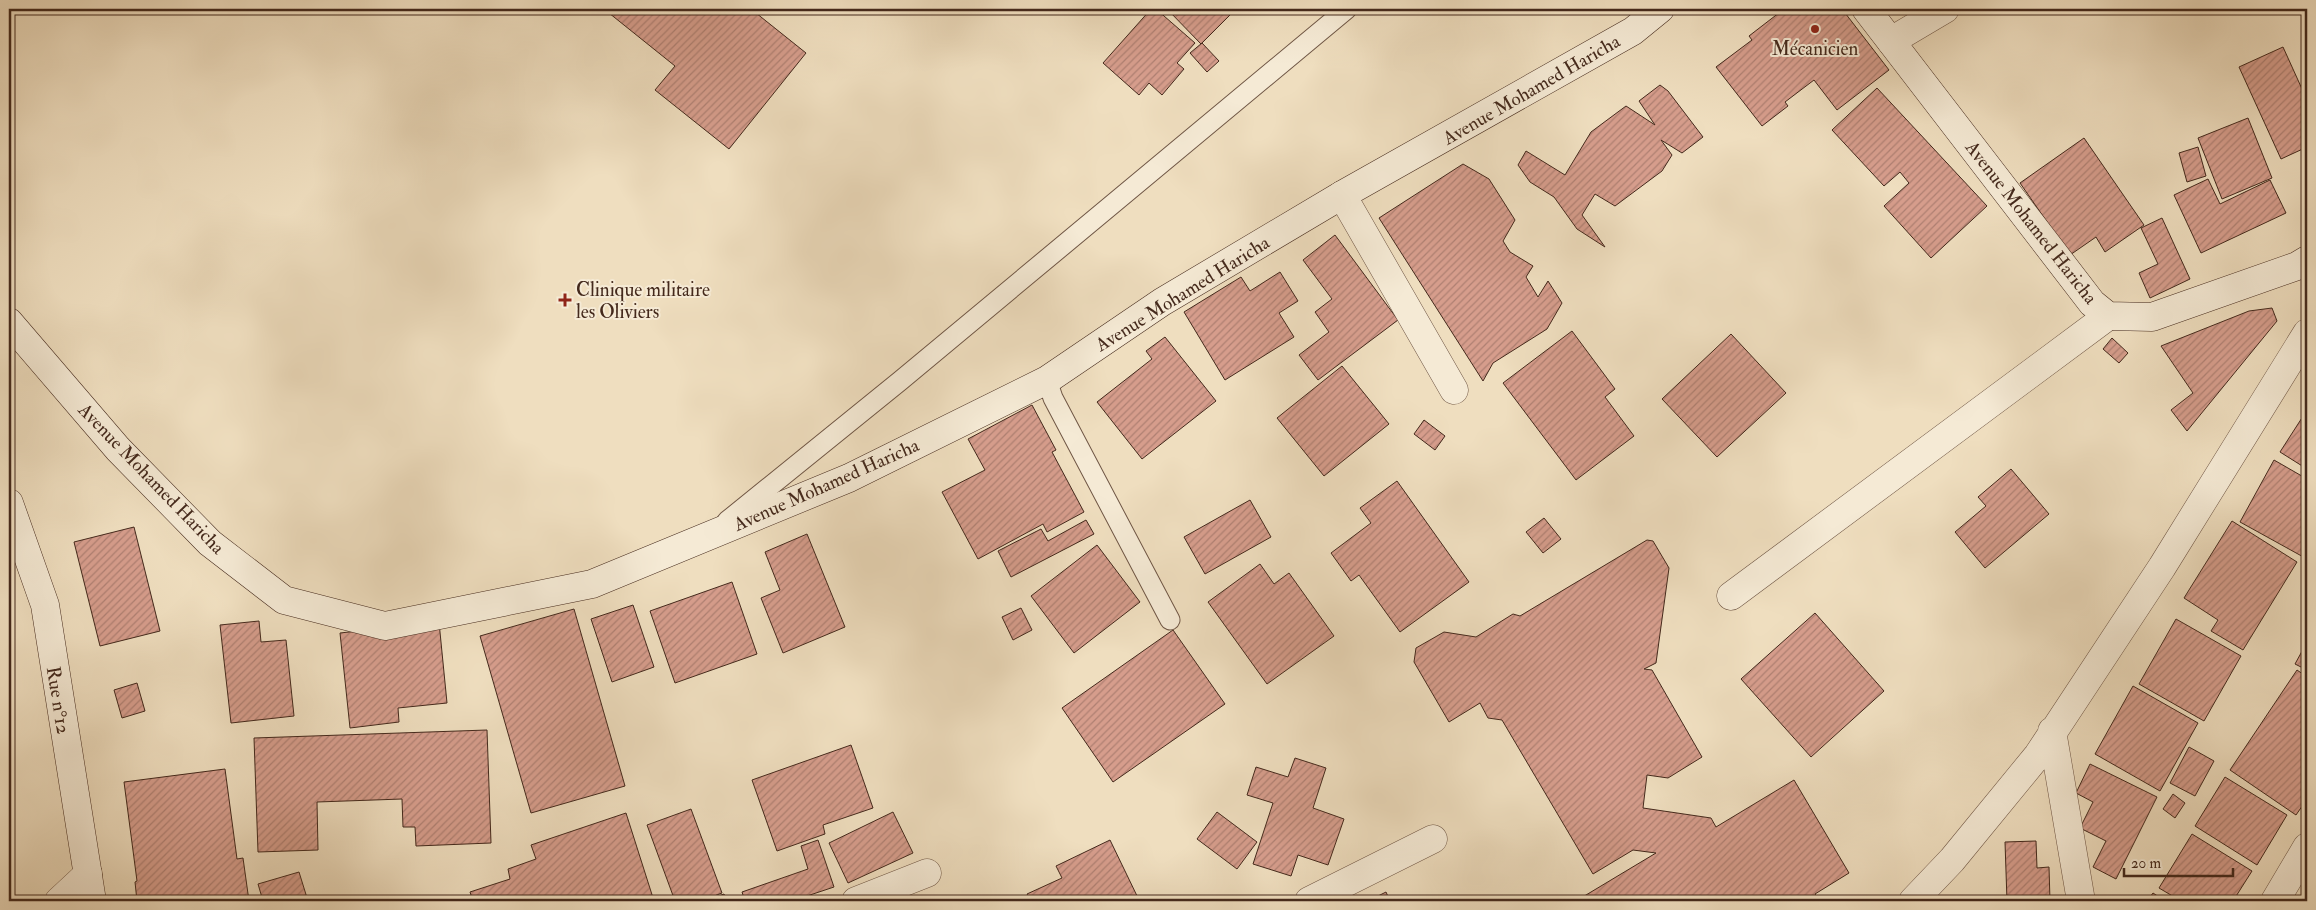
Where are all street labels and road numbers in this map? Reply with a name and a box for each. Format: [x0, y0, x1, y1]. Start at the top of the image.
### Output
street label: Avenue Mohamed Haricha [1438, 29, 1625, 151]
street label: Avenue Mohamed Haricha [1959, 135, 2103, 309]
street label: Avenue Mohamed Haricha [1090, 230, 1274, 358]
street label: Avenue Mohamed Haricha [72, 397, 230, 559]
street label: Avenue Mohamed Haricha [729, 433, 923, 537]
street label: Rue n°12 [41, 665, 75, 736]

